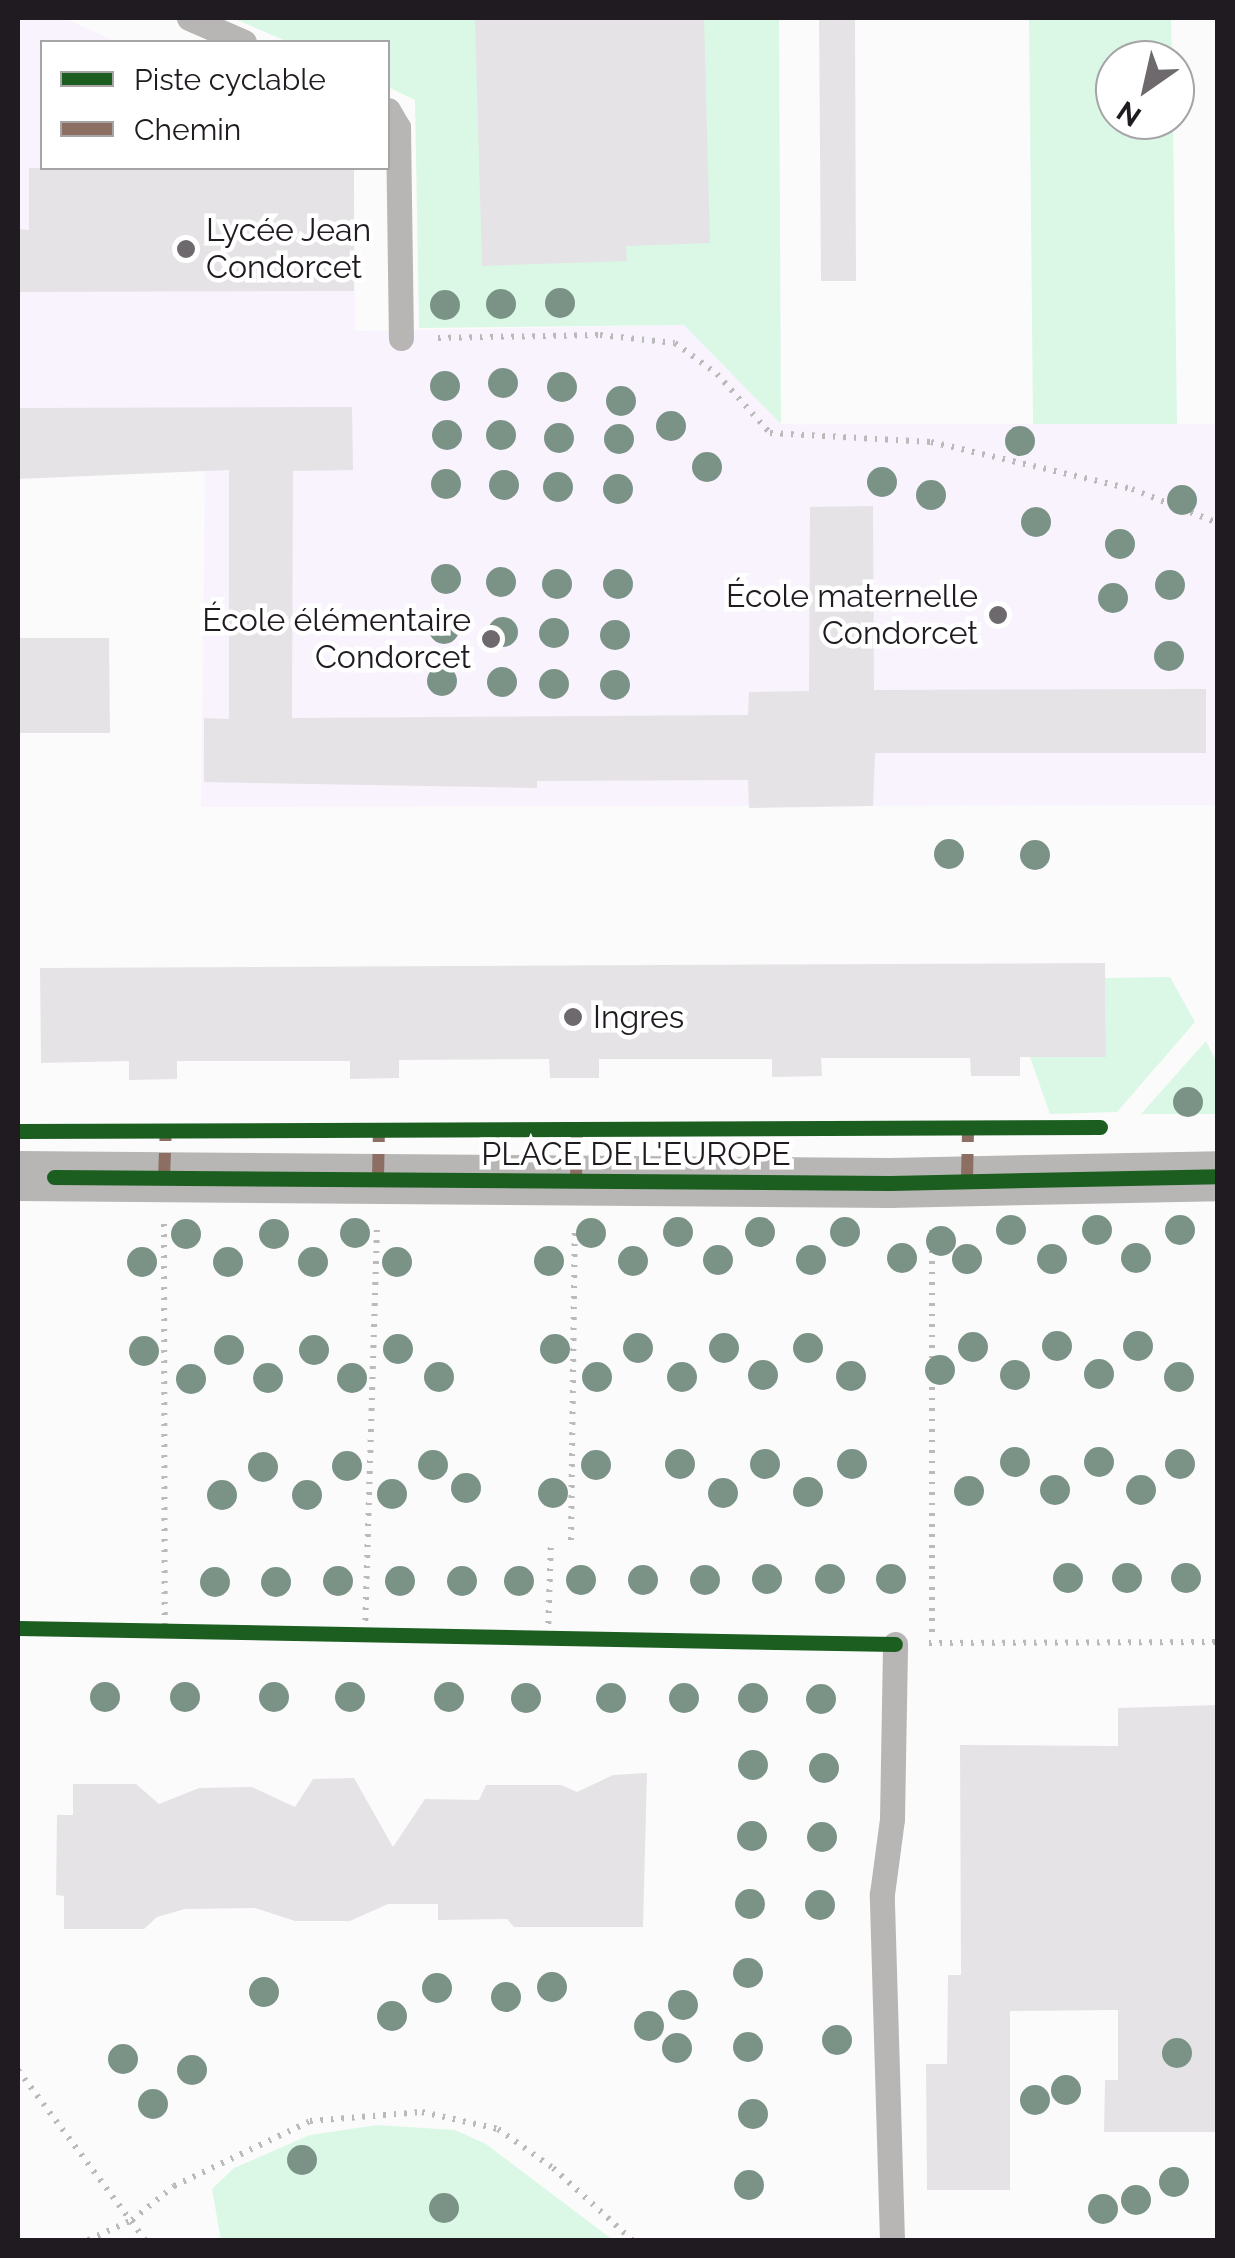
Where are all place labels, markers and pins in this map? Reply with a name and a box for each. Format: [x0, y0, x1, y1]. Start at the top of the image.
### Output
place label: Lycée Jean Condorcet [206, 212, 372, 287]
marker: Lycée Jean Condorcet [175, 238, 197, 260]
place label: École maternelle Condorcet [726, 578, 978, 653]
place label: École élémentaire Condorcet [202, 602, 471, 677]
marker: École maternelle Condorcet [987, 604, 1009, 626]
marker: École élémentaire Condorcet [480, 628, 502, 650]
place label: Ingres [593, 998, 684, 1036]
marker: Ingres [562, 1006, 584, 1028]

